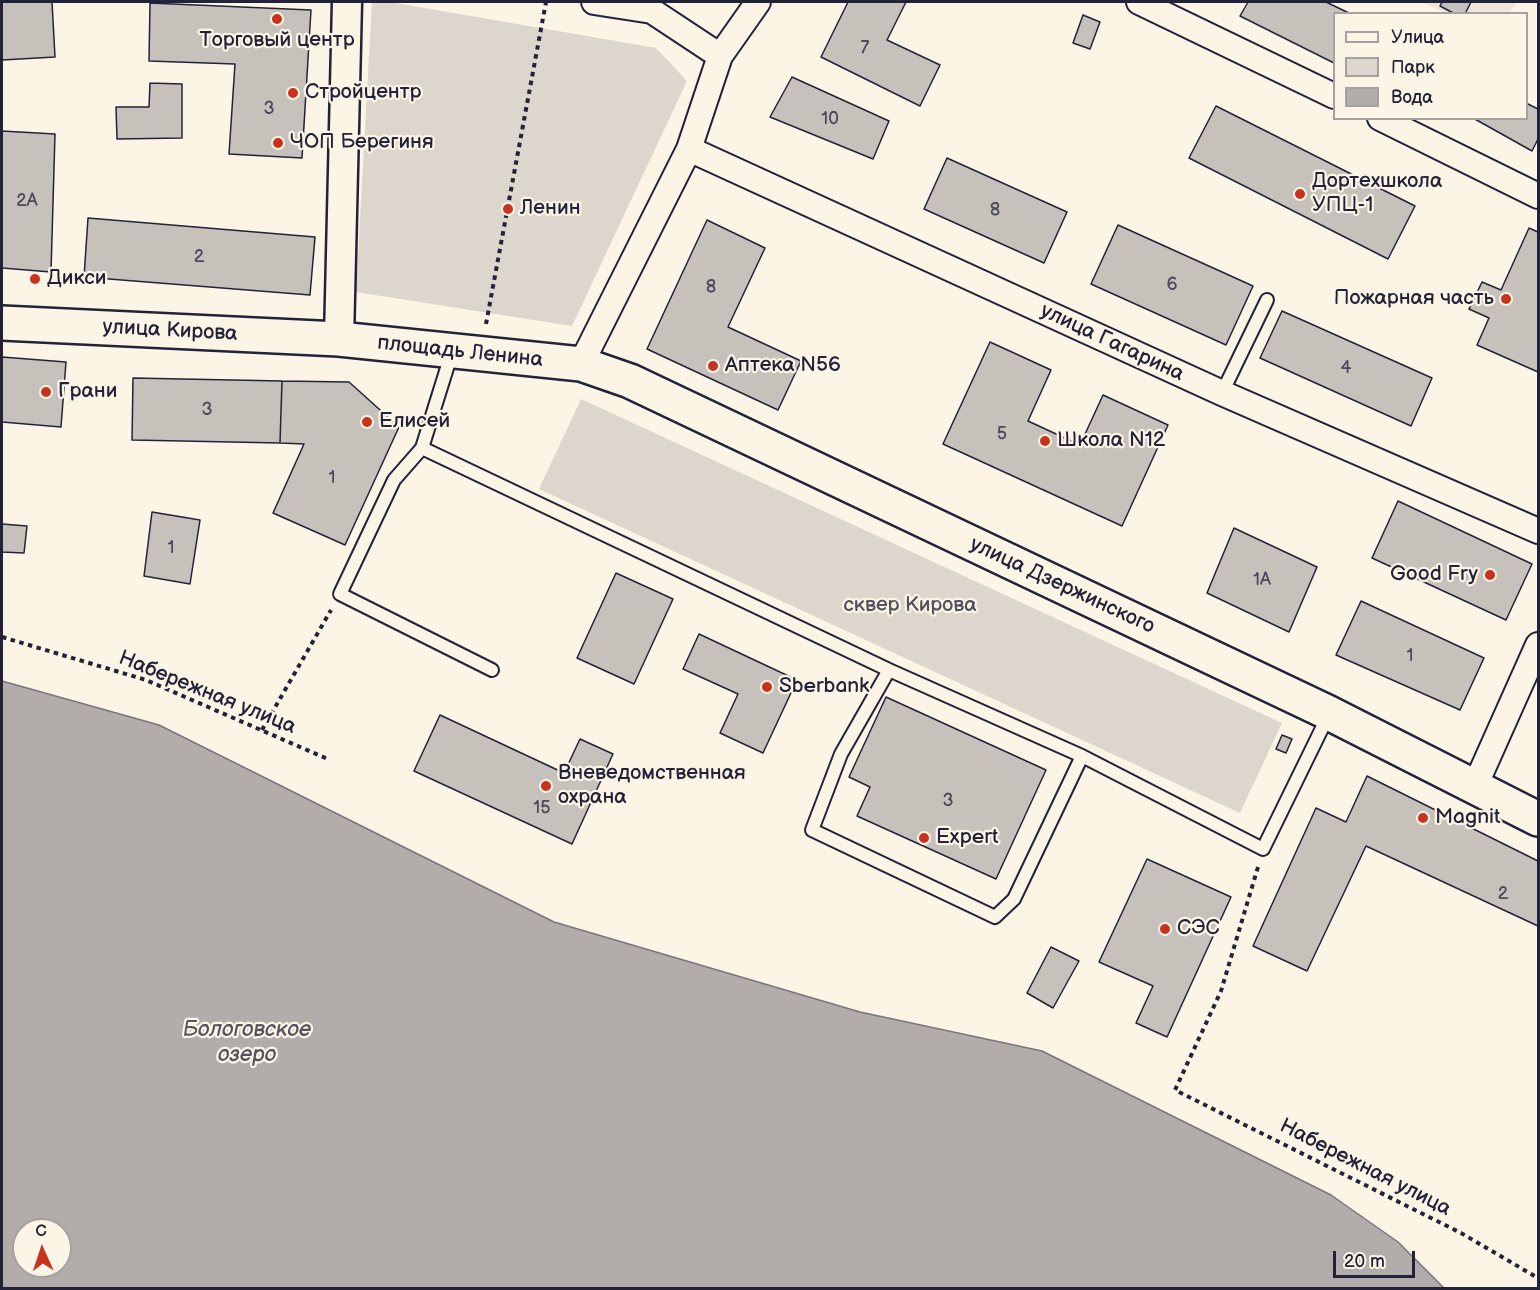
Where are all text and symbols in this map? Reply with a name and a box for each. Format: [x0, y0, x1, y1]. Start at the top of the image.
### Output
marker: Торговый центр [270, 12, 284, 26]
legend [1333, 12, 1528, 120]
text: Улица [1391, 27, 1444, 48]
place label: Торговый центр [200, 28, 354, 54]
house number: 7 [861, 37, 869, 59]
text: Парк [1391, 57, 1435, 78]
place label: Стройцентр [305, 80, 421, 106]
marker: Стройцентр [286, 86, 300, 100]
text: Вода [1391, 87, 1433, 108]
house number: 3 [263, 98, 275, 120]
house number: 10 [821, 108, 839, 130]
place label: ЧОП Берегиня [290, 130, 434, 156]
marker: ЧОП Берегиня [271, 136, 285, 150]
place label: Дортехшкола УПЦ-1 [1312, 169, 1442, 219]
marker: Дортехшкола УПЦ-1 [1293, 187, 1307, 201]
house number: 2А [16, 190, 38, 212]
place label: Ленин [520, 196, 581, 222]
house number: 8 [990, 199, 1000, 221]
marker: Ленин [501, 202, 515, 216]
house number: 2 [194, 246, 204, 268]
place label: Дикси [47, 266, 106, 292]
marker: Дикси [28, 272, 42, 286]
house number: 6 [1167, 274, 1177, 296]
house number: 8 [706, 276, 716, 298]
place label: Пожарная часть [1334, 286, 1494, 312]
marker: Пожарная часть [1499, 292, 1513, 306]
street label: улица Гагарина [1036, 299, 1188, 387]
street label: улица Кирова [102, 315, 238, 347]
street label: площадь Ленина [376, 331, 544, 373]
place label: Аптека N56 [725, 353, 841, 379]
house number: 4 [1341, 357, 1351, 379]
marker: Аптека N56 [706, 359, 720, 373]
place label: Грани [58, 379, 117, 405]
marker: Грани [39, 385, 53, 399]
house number: 3 [201, 399, 213, 421]
place label: Елисей [379, 409, 450, 435]
marker: Елисей [360, 415, 374, 429]
house number: 5 [997, 423, 1007, 445]
place label: Школа N12 [1057, 428, 1165, 454]
marker: Школа N12 [1038, 434, 1052, 448]
house number: 1 [329, 467, 335, 489]
street label: улица Дзержинского [966, 532, 1158, 640]
house number: 1 [168, 537, 174, 559]
place label: Good Fry [1390, 562, 1478, 588]
marker: Good Fry [1483, 568, 1497, 582]
house number: 1А [1253, 569, 1271, 591]
park label: сквер Кирова [843, 593, 977, 619]
house number: 1 [1407, 645, 1413, 667]
street label: Набережная улица [115, 646, 299, 740]
place label: Sberbank [779, 674, 869, 700]
marker: Sberbank [760, 680, 774, 694]
place label: Вневедомственная охрана [558, 761, 746, 811]
marker: Вневедомственная охрана [539, 779, 553, 793]
house number: 3 [942, 790, 954, 812]
house number: 15 [533, 797, 551, 819]
place label: Magnit [1435, 805, 1500, 831]
marker: Magnit [1416, 811, 1430, 825]
place label: Expert [936, 825, 999, 851]
marker: Expert [917, 831, 931, 845]
house number: 2 [1498, 883, 1508, 905]
place label: СЭС [1177, 916, 1220, 942]
marker: СЭС [1158, 922, 1172, 936]
water label: Бологовское озеро [183, 1017, 311, 1068]
street label: Набережная улица [1275, 1114, 1455, 1222]
north arrow [12, 1218, 72, 1278]
text: С [35, 1222, 47, 1241]
scale bar [1336, 1239, 1418, 1277]
text: 20 m [1344, 1251, 1385, 1272]

